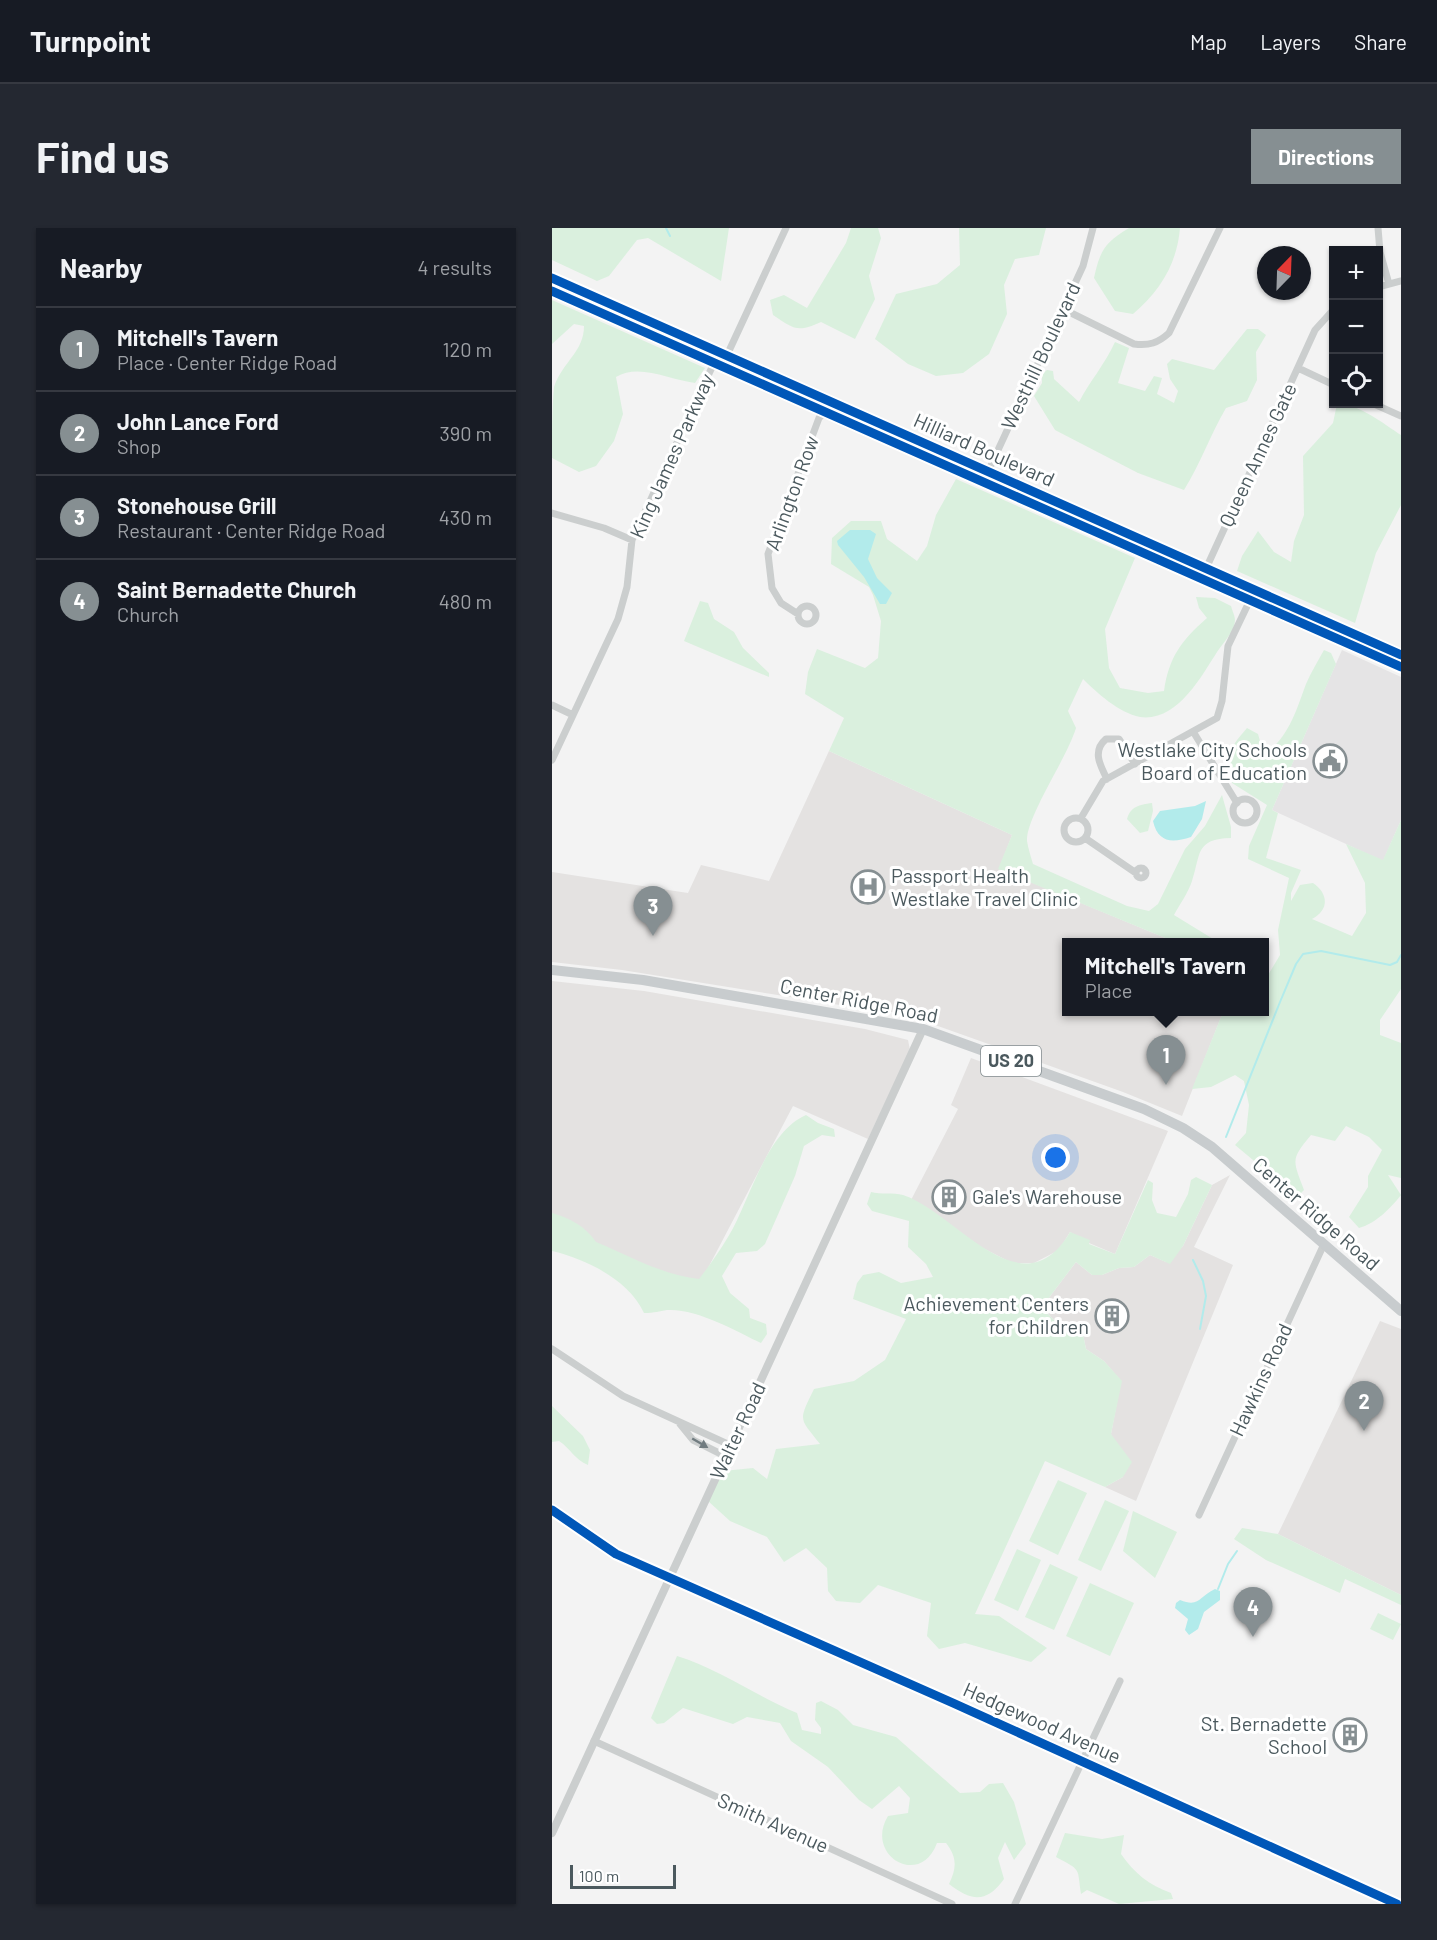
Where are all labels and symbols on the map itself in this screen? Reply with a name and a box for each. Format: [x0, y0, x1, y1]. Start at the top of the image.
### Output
north arrow [1257, 246, 1311, 300]
street label: Westhill Boulevard [995, 278, 1085, 433]
street label: King James Parkway [624, 369, 718, 542]
street label: Queen Annes Gate [1213, 379, 1301, 530]
street label: Hilliard Boulevard [910, 407, 1059, 491]
street label: Arlington Row [759, 432, 823, 553]
place label: Westlake City Schools Board of Education [1117, 737, 1307, 784]
public building icon: Westlake City Schools Board of Education [1312, 743, 1348, 779]
place label: Passport Health Westlake Travel Clinic [891, 863, 1078, 910]
hospital icon: Passport Health Westlake Travel Clinic [850, 869, 886, 905]
pin: 3 [634, 886, 672, 936]
street label: Center Ridge Road [778, 973, 940, 1027]
pin: 1 [1146, 1036, 1186, 1085]
road number: US 20 [981, 1046, 1041, 1076]
your location [1041, 1143, 1070, 1172]
street label: Center Ridge Road [1248, 1152, 1385, 1275]
building icon: Gale's Warehouse [931, 1179, 967, 1215]
place label: Gale's Warehouse [972, 1184, 1122, 1208]
place label: Achievement Centers for Children [903, 1291, 1089, 1338]
building icon: Achievement Centers for Children [1094, 1298, 1130, 1334]
street label: Hawkins Road [1224, 1320, 1297, 1440]
street label: Walter Road [704, 1378, 770, 1483]
pin: 2 [1344, 1382, 1384, 1431]
one-way arrow [692, 1438, 709, 1448]
pin: 4 [1234, 1588, 1272, 1637]
street label: Hedgewood Avenue [960, 1677, 1125, 1768]
place label: St. Bernadette School [1201, 1711, 1327, 1758]
building icon: St. Bernadette School [1332, 1717, 1368, 1753]
street label: Smith Avenue [714, 1787, 833, 1857]
scale bar [570, 1862, 676, 1890]

